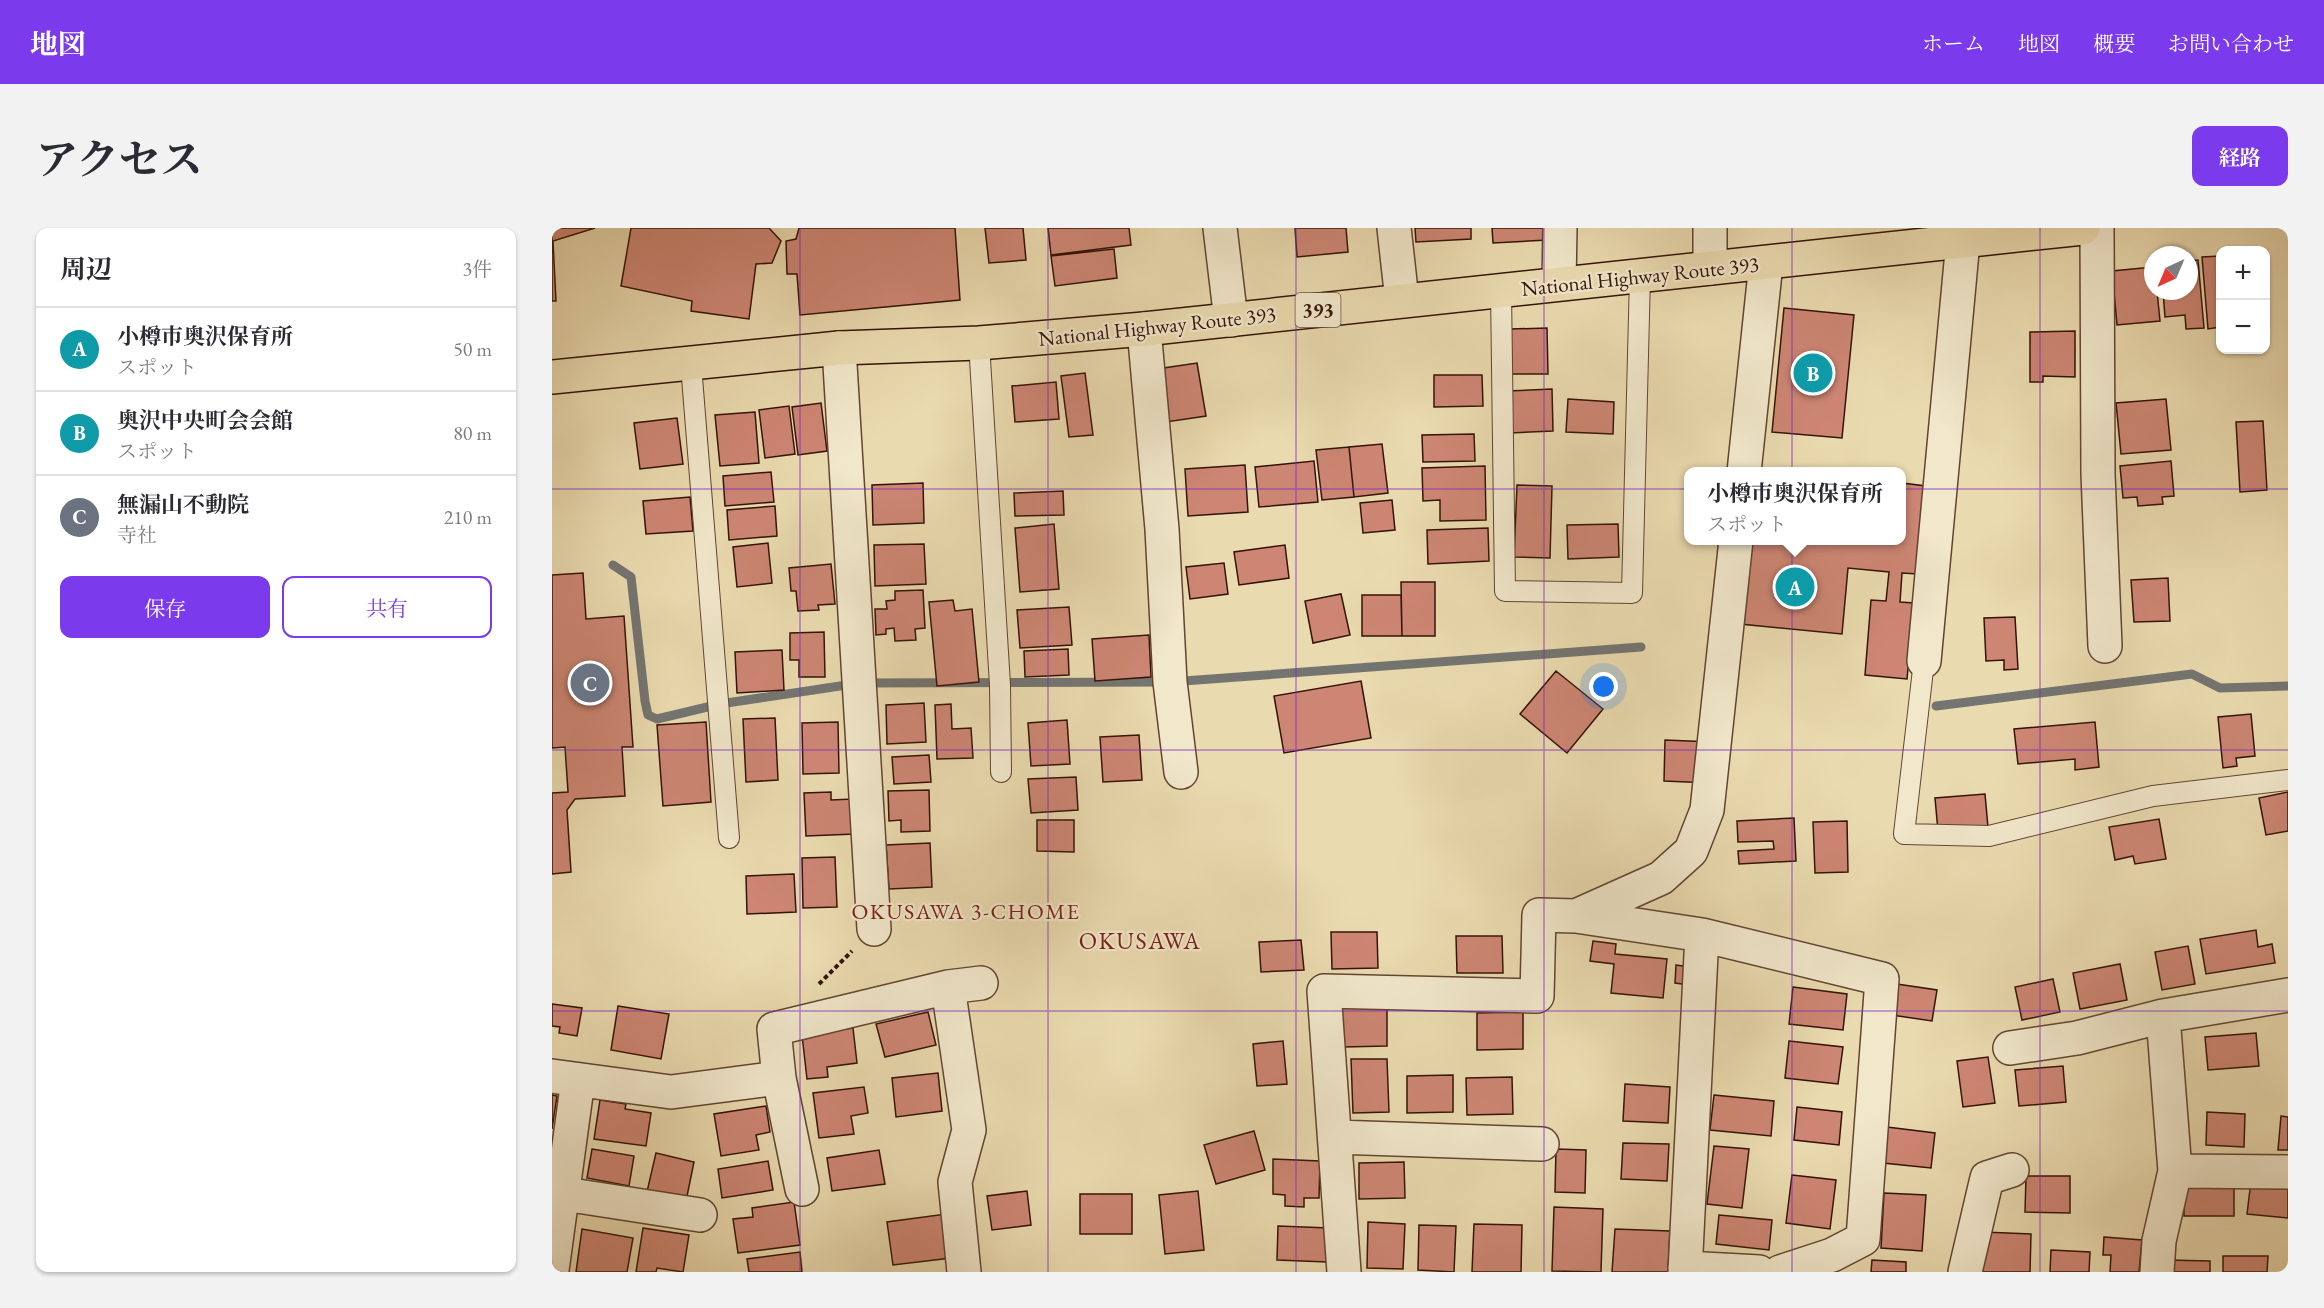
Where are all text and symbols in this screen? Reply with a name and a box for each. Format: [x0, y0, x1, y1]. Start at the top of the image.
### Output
text: 地図 [30, 26, 86, 62]
text: ホーム [1922, 30, 1985, 57]
text: 地図 [2018, 30, 2060, 57]
text: 概要 [2093, 30, 2135, 57]
text: お問い合わせ [2168, 30, 2294, 57]
button: 経路 [2192, 126, 2288, 186]
text: アクセス [36, 132, 203, 187]
north arrow [2144, 246, 2198, 300]
map controls [2216, 246, 2270, 354]
button: + [2216, 246, 2270, 300]
street label: National Highway Route 393 [1520, 250, 1760, 302]
text: 周辺 [60, 252, 112, 286]
text: 3件 [462, 256, 492, 282]
road number: 393 [1296, 293, 1341, 327]
street label: National Highway Route 393 [1037, 300, 1277, 352]
button: − [2216, 300, 2270, 354]
text: 小樽市奥沢保育所 [117, 322, 293, 351]
text: A [72, 336, 87, 362]
text: 50 m [453, 336, 492, 362]
pin: B [1794, 350, 1832, 396]
text: スポット [117, 354, 197, 380]
text: 奥沢中央町会会館 [117, 406, 293, 435]
text: B [73, 420, 86, 446]
text: 80 m [453, 420, 492, 446]
text: スポット [117, 438, 197, 464]
popup [1684, 467, 1906, 545]
text: 小樽市奥沢保育所 [1707, 479, 1883, 508]
text: 無漏山不動院 [117, 490, 249, 519]
text: C [72, 504, 87, 530]
text: 210 m [444, 504, 492, 530]
text: スポット [1707, 511, 1787, 537]
text: 寺社 [117, 522, 157, 548]
pin: A [1776, 564, 1814, 610]
button: 保存 [60, 576, 270, 638]
button: 共有 [282, 576, 492, 638]
pin: C [570, 660, 609, 706]
your location [1589, 672, 1618, 701]
district label: OKUSAWA 3-CHOME [852, 897, 1080, 926]
district label: OKUSAWA [1079, 925, 1201, 956]

